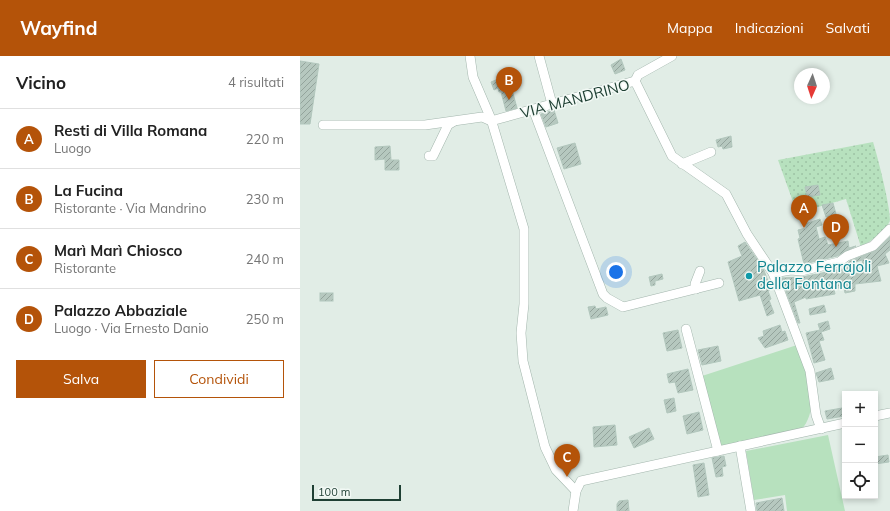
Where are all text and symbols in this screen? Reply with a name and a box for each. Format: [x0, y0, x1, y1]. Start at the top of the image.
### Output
text: Wayfind [20, 16, 97, 40]
text: Mappa [667, 19, 713, 37]
text: Indicazioni [735, 19, 804, 37]
text: Salvati [826, 19, 870, 37]
pin: B [496, 67, 522, 100]
north arrow [794, 68, 830, 104]
text: Vicino [16, 72, 66, 93]
text: 4 risultati [228, 74, 284, 90]
street label: VIA MANDRINO [518, 75, 632, 122]
text: Resti di Villa Romana [54, 121, 207, 140]
text: A [24, 131, 34, 147]
text: 220 m [246, 131, 284, 147]
text: Luogo [54, 140, 91, 156]
text: La Fucina [54, 181, 123, 200]
text: B [25, 191, 33, 207]
text: 230 m [246, 191, 284, 207]
pin: A [791, 195, 817, 228]
text: Ristorante · Via Mandrino [54, 200, 206, 216]
pin: D [823, 214, 849, 247]
text: Marì Marì Chiosco [54, 241, 182, 260]
text: C [25, 251, 33, 267]
text: 240 m [246, 251, 284, 267]
place label: Palazzo Ferrajoli della Fontana [757, 257, 871, 293]
text: Ristorante [54, 260, 116, 276]
your location [606, 262, 626, 282]
marker: Palazzo Ferrajoli della Fontana [744, 271, 754, 281]
text: Palazzo Abbaziale [54, 301, 187, 320]
text: D [24, 311, 34, 327]
text: 250 m [246, 311, 284, 327]
text: Luogo · Via Ernesto Danio [54, 320, 209, 336]
button: Salva [16, 360, 146, 398]
button: Condividi [154, 360, 284, 398]
map controls [842, 391, 878, 499]
button: + [842, 391, 878, 427]
button: − [842, 427, 878, 463]
pin: C [554, 444, 580, 477]
button: locate [842, 463, 878, 499]
scale bar [312, 483, 401, 502]
text: 100 m [318, 485, 350, 499]

